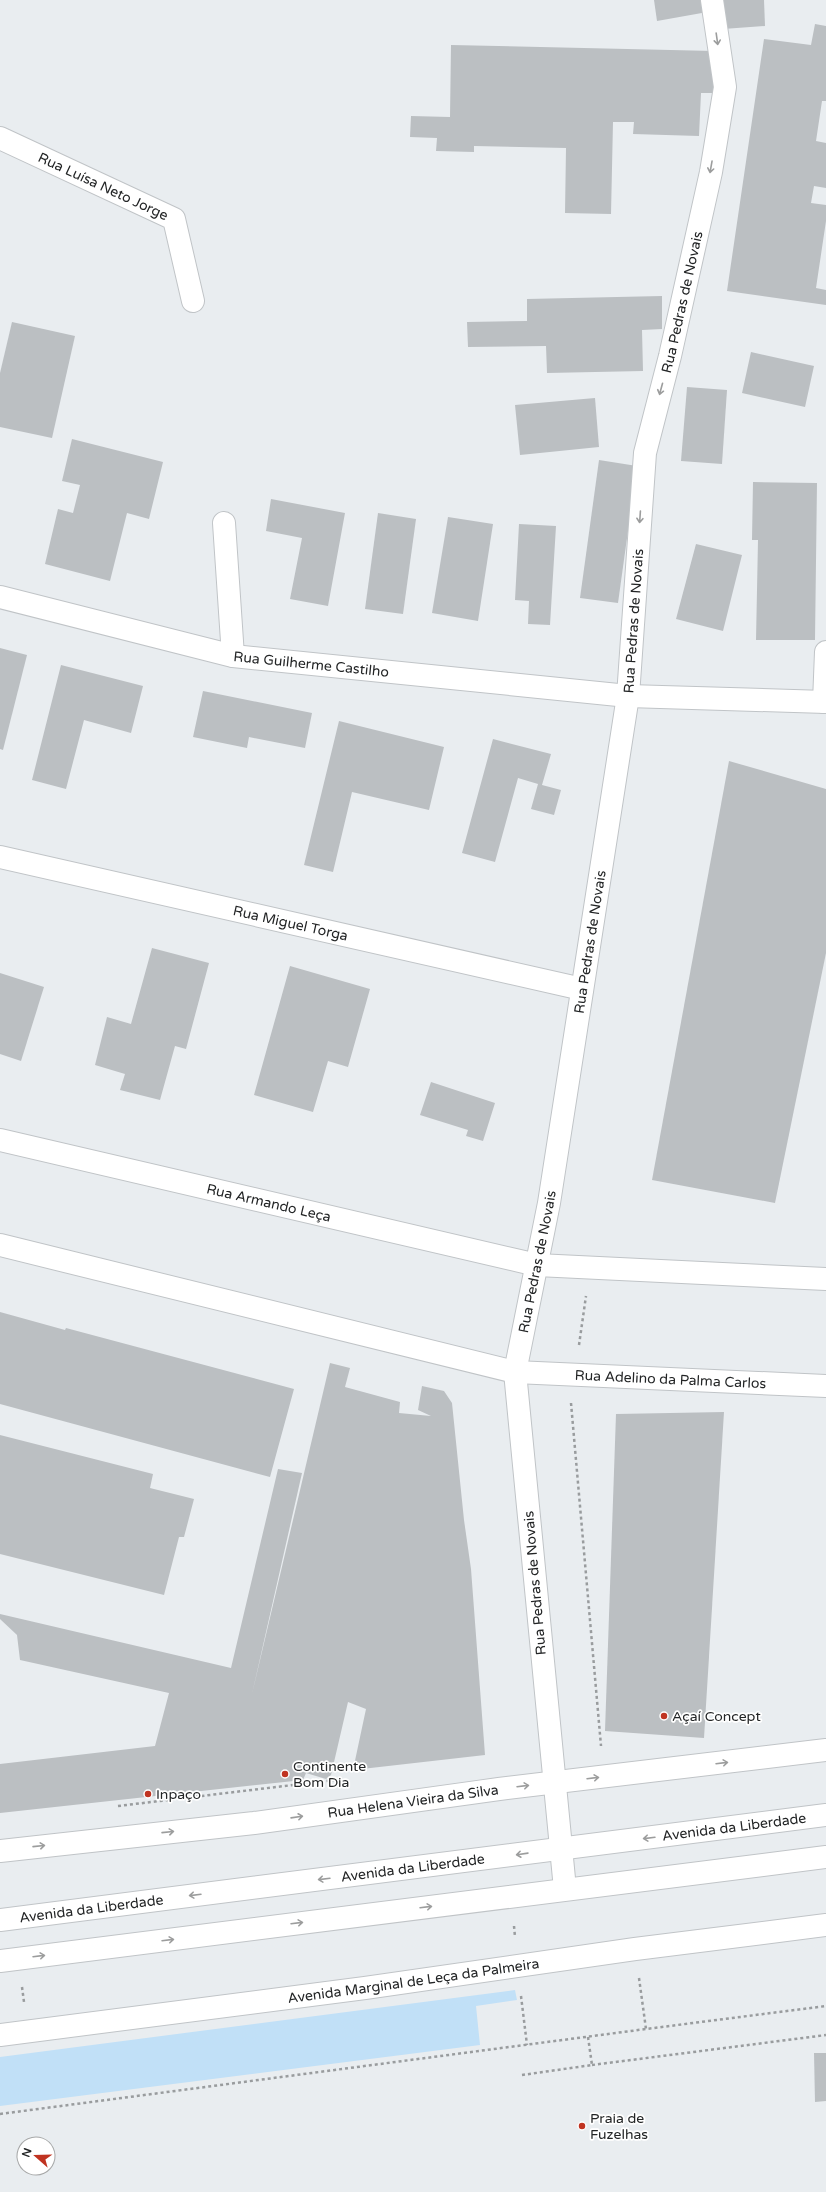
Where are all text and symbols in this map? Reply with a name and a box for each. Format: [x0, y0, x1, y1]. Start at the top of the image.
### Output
one-way arrow [713, 32, 721, 45]
street label: Rua Luísa Neto Jorge [36, 148, 171, 224]
one-way arrow [707, 160, 715, 173]
street label: Rua Pedras de Novais [657, 229, 706, 375]
one-way arrow [657, 383, 665, 396]
one-way arrow [637, 510, 644, 523]
street label: Rua Pedras de Novais [620, 548, 647, 694]
street label: Rua Guilherme Castilho [233, 648, 390, 680]
street label: Rua Pedras de Novais [570, 869, 609, 1015]
street label: Rua Miguel Torga [231, 902, 350, 944]
street label: Rua Armando Leça [205, 1180, 333, 1225]
street label: Rua Pedras de Novais [515, 1189, 559, 1334]
street label: Rua Adelino da Palma Carlos [574, 1366, 767, 1392]
street label: Rua Pedras de Novais [520, 1510, 550, 1656]
place label: Açaí Concept [672, 1708, 761, 1725]
marker: Açaí Concept [659, 1711, 669, 1721]
place label: Continente Bom Dia [293, 1758, 366, 1791]
one-way arrow [715, 1759, 728, 1766]
marker: Continente Bom Dia [280, 1769, 290, 1779]
one-way arrow [586, 1774, 599, 1782]
street label: Rua Helena Vieira da Silva [326, 1781, 499, 1821]
one-way arrow [516, 1782, 529, 1790]
place label: Inpaço [156, 1786, 201, 1803]
marker: Inpaço [143, 1789, 153, 1799]
street label: Avenida da Liberdade [661, 1809, 807, 1844]
one-way arrow [290, 1813, 303, 1821]
one-way arrow [161, 1828, 174, 1836]
one-way arrow [642, 1834, 655, 1842]
one-way arrow [32, 1842, 45, 1850]
street label: Avenida da Liberdade [340, 1850, 486, 1885]
one-way arrow [516, 1850, 529, 1858]
one-way arrow [318, 1875, 331, 1883]
street label: Avenida da Liberdade [18, 1891, 164, 1926]
one-way arrow [189, 1891, 202, 1899]
one-way arrow [419, 1903, 432, 1911]
one-way arrow [290, 1919, 303, 1927]
one-way arrow [161, 1936, 174, 1944]
one-way arrow [32, 1952, 45, 1960]
street label: Avenida Marginal de Leça da Palmeira [287, 1954, 540, 2006]
place label: Praia de Fuzelhas [590, 2110, 648, 2143]
marker: Praia de Fuzelhas [577, 2121, 587, 2131]
north arrow [16, 2136, 56, 2176]
text: N [19, 2146, 35, 2159]

